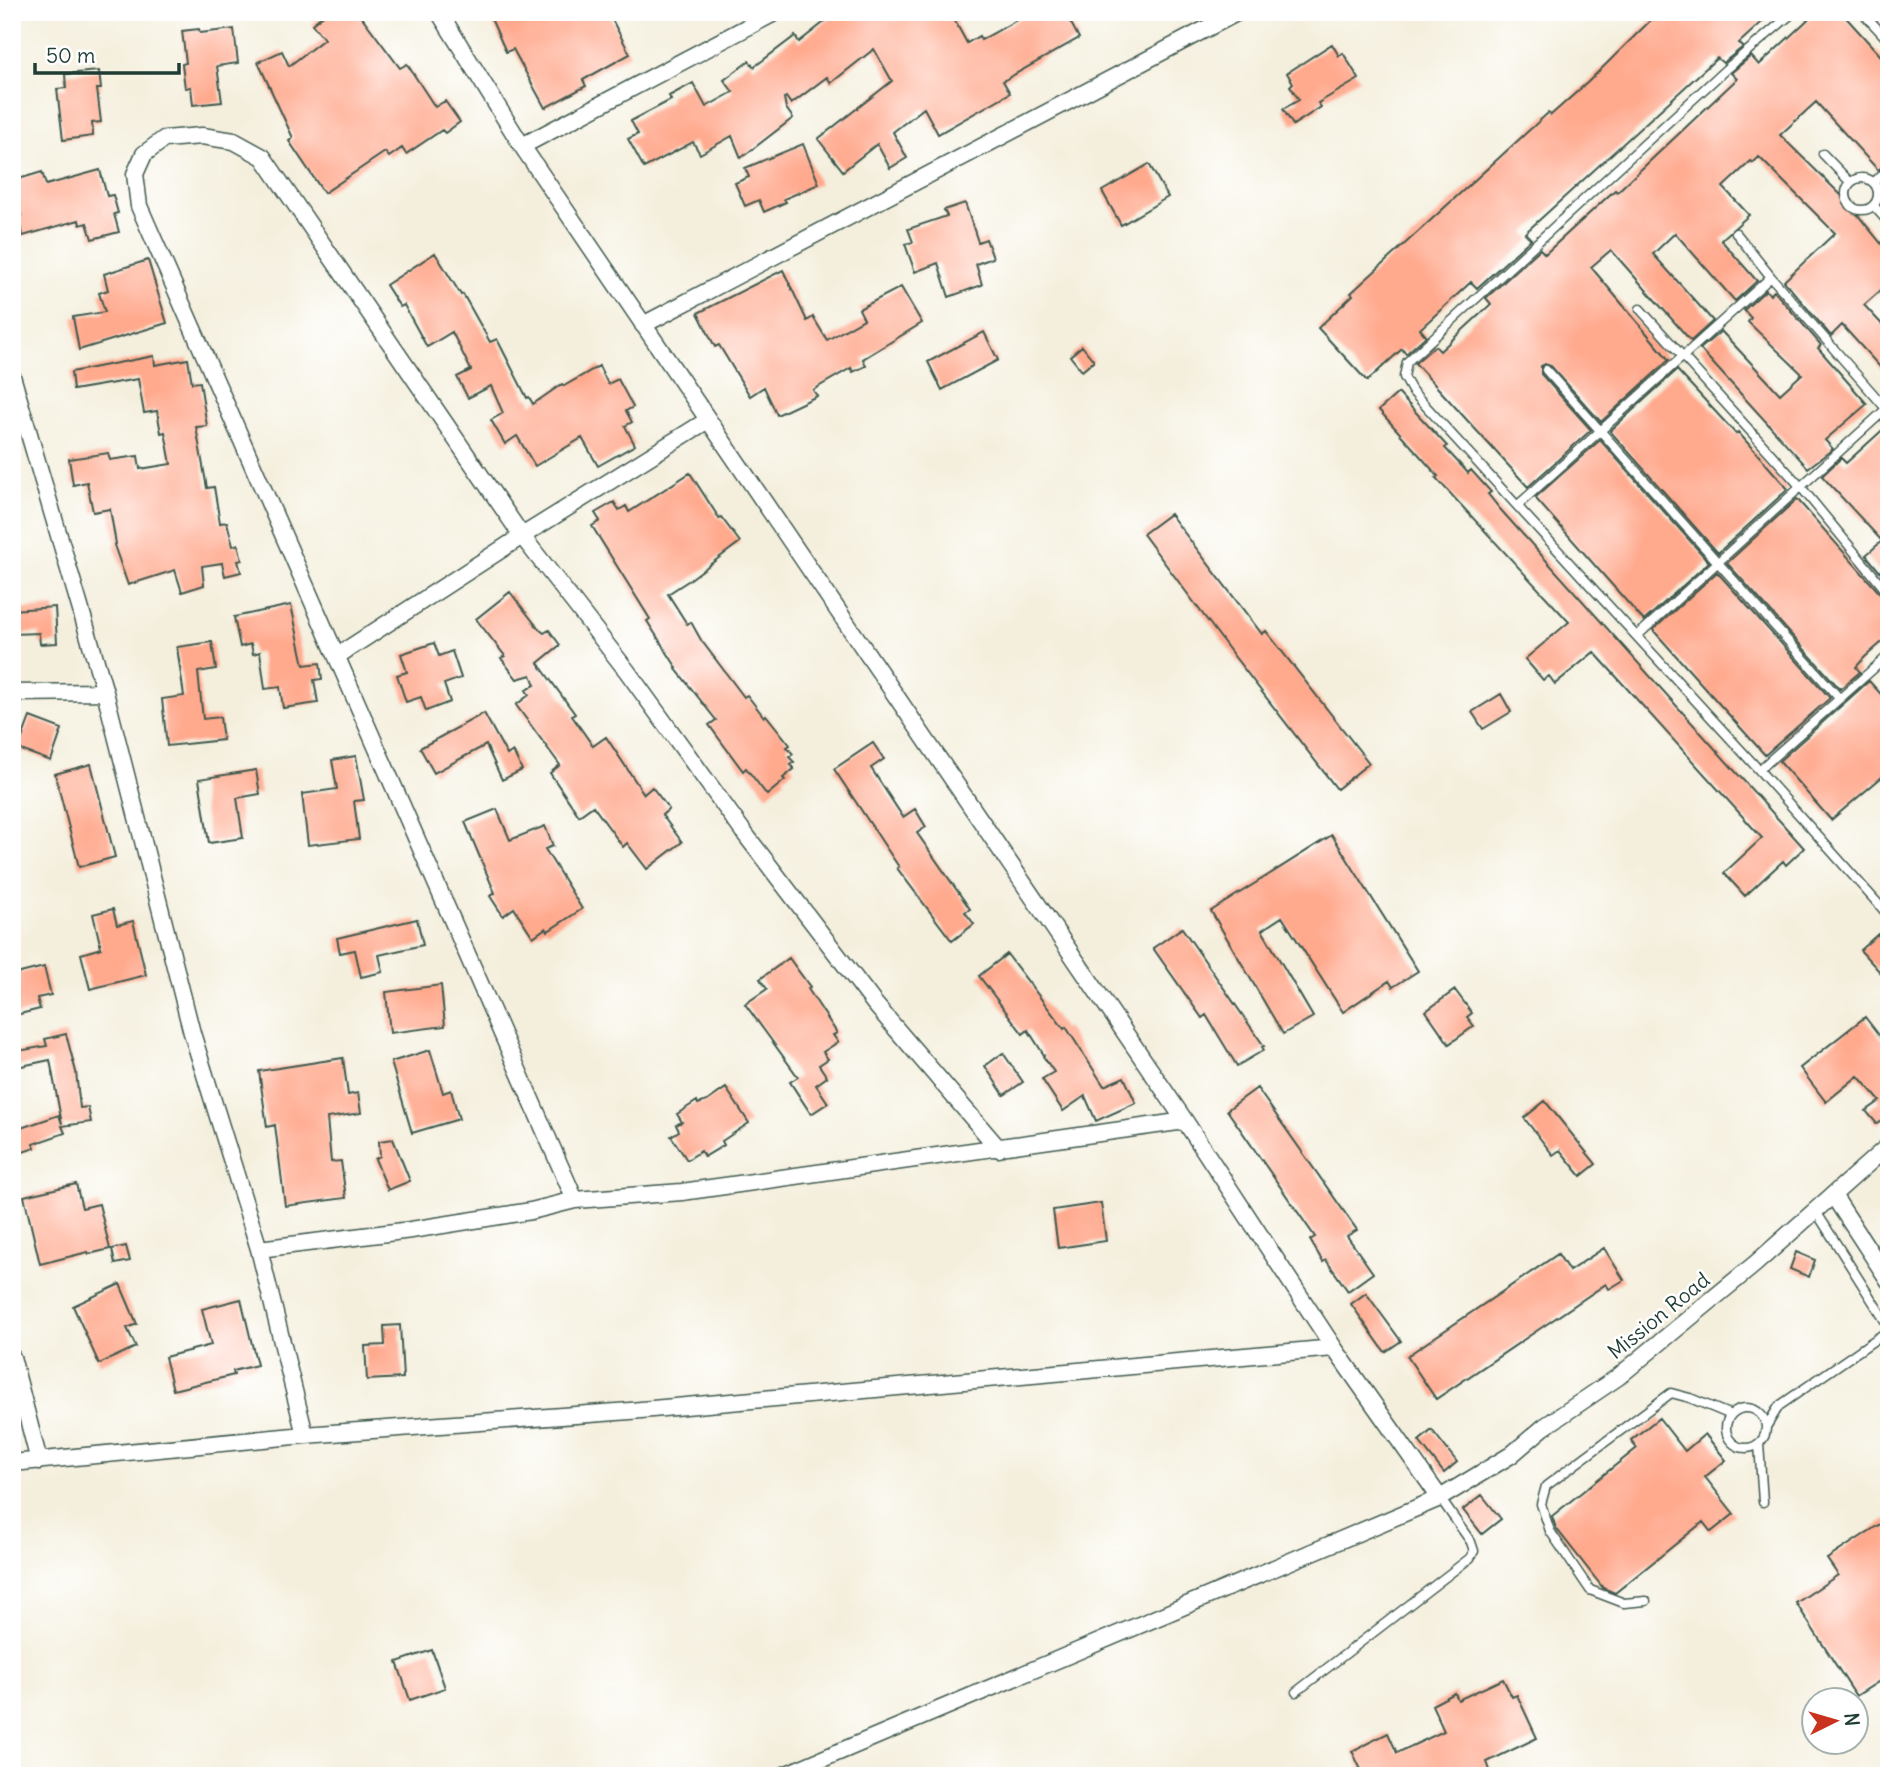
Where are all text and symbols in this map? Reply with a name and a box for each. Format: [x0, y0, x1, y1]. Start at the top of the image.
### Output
scale bar [35, 32, 178, 76]
text: 50 m [46, 42, 95, 69]
street label: Mission Road [1602, 1266, 1715, 1365]
north arrow [1800, 1686, 1870, 1756]
text: N [1839, 1712, 1864, 1727]

